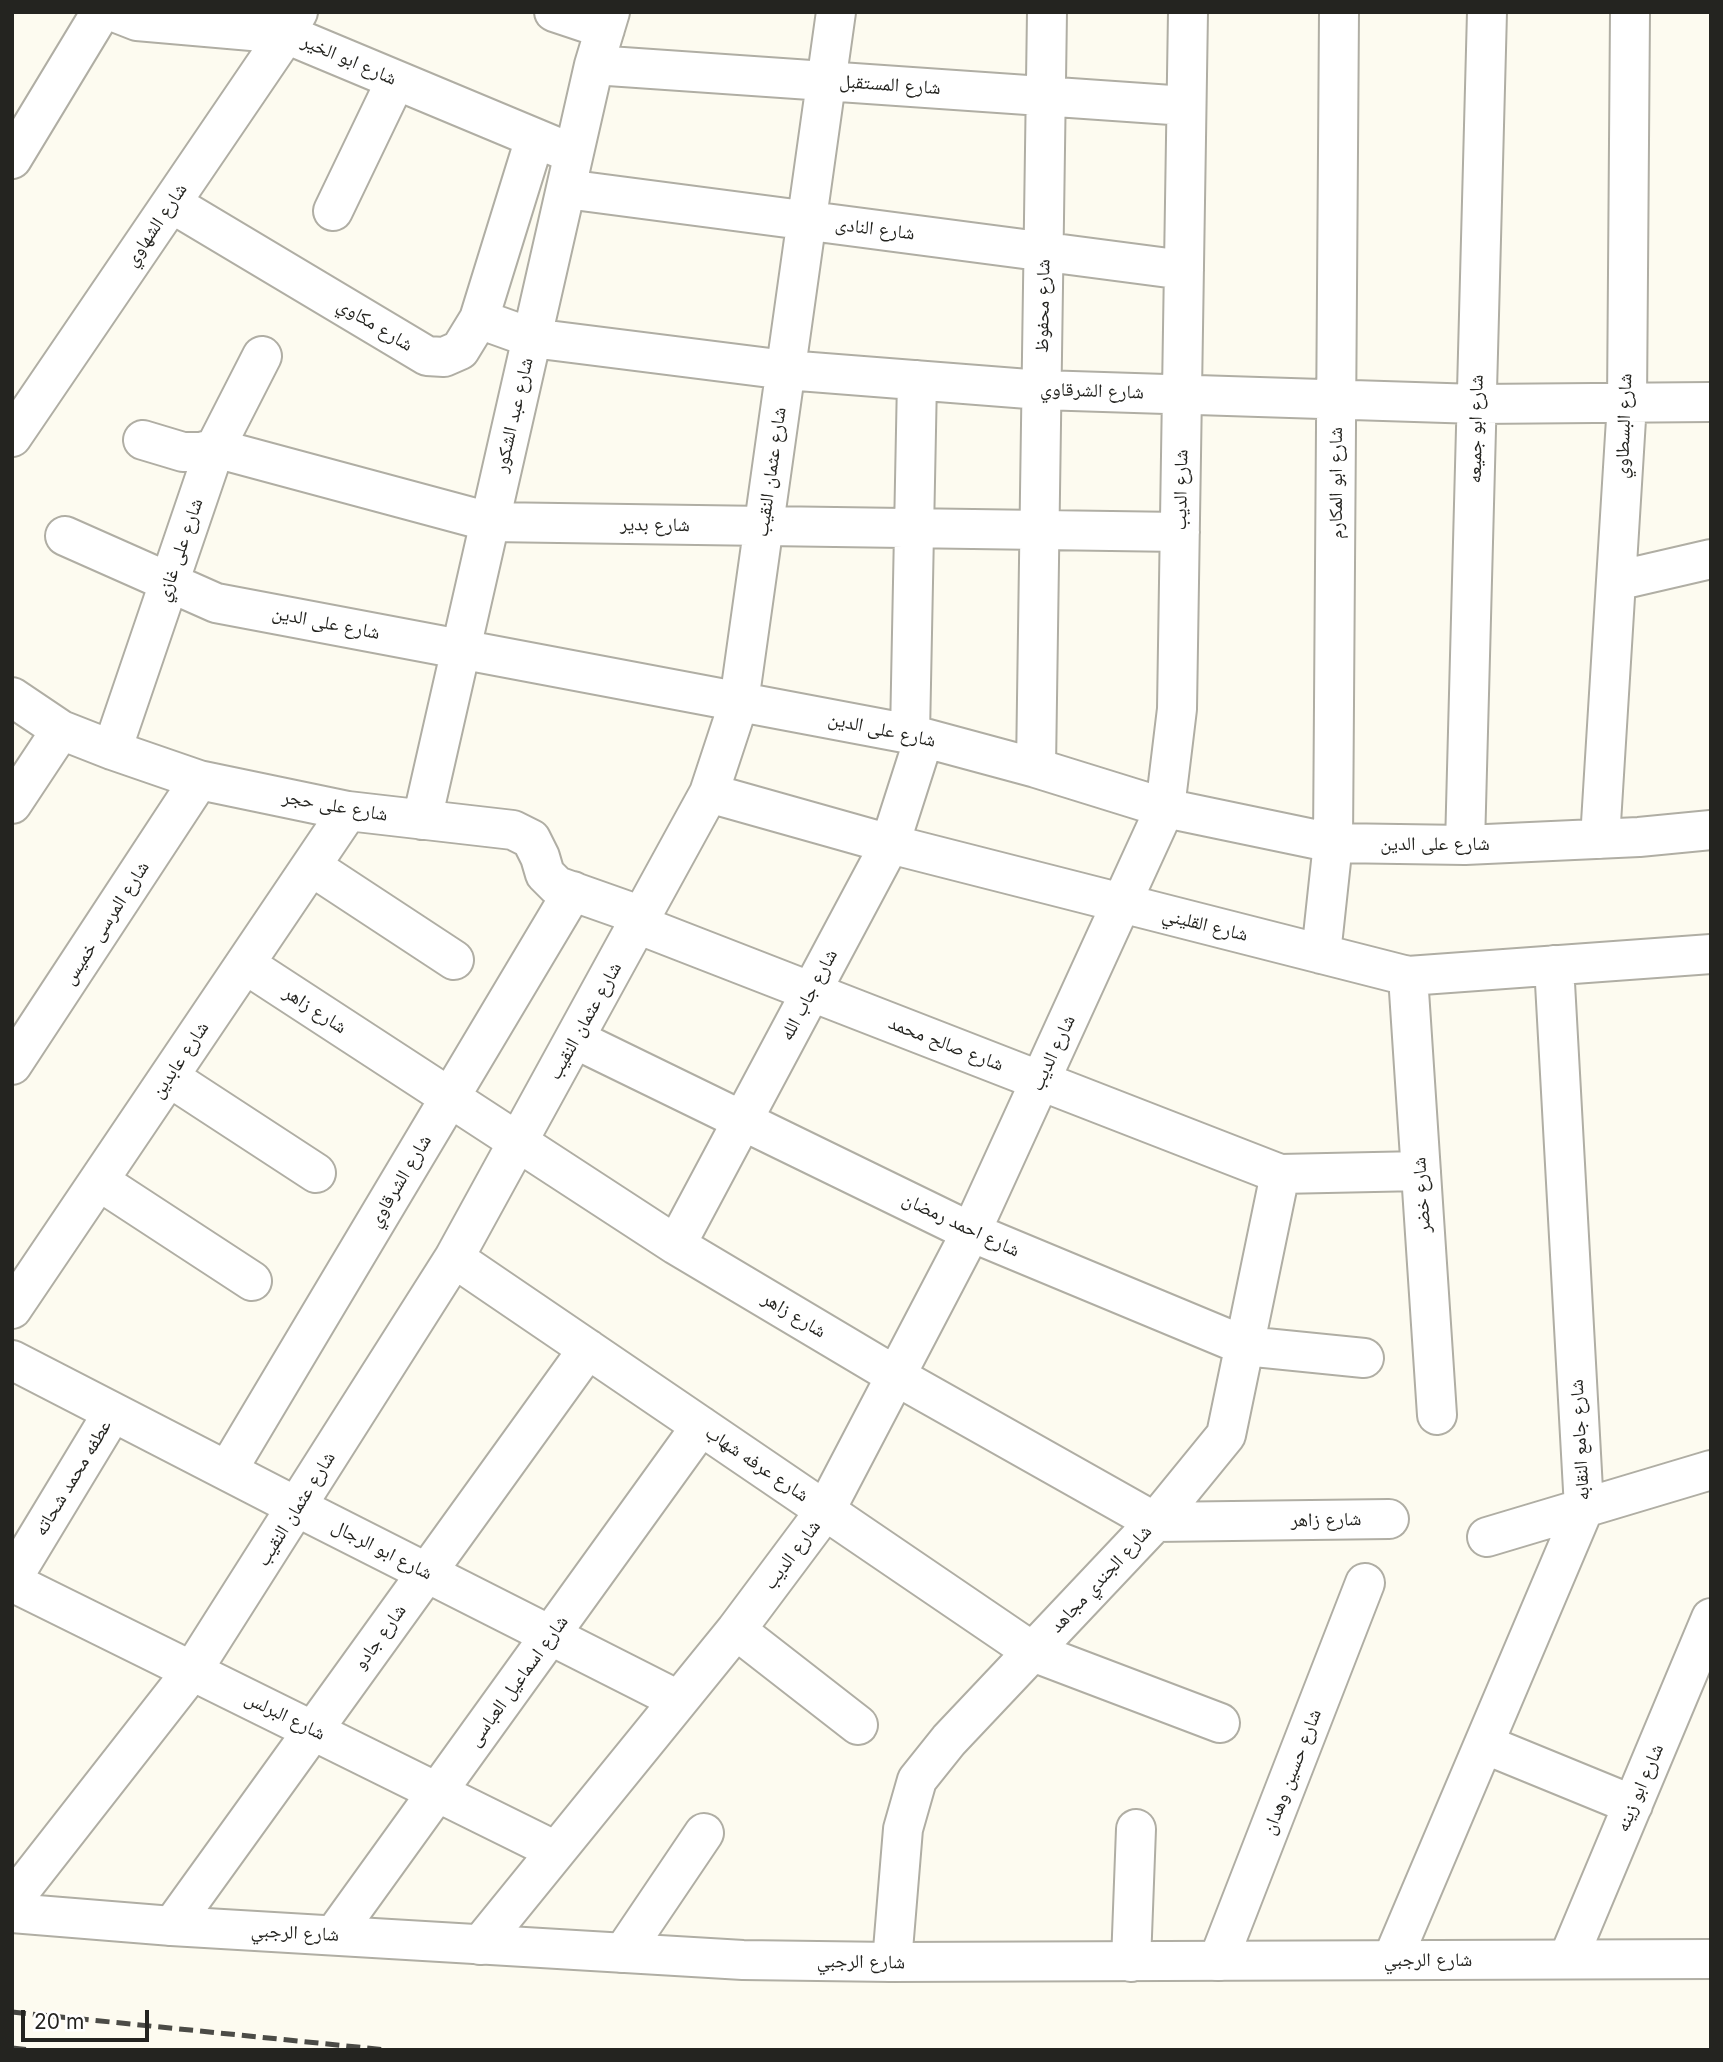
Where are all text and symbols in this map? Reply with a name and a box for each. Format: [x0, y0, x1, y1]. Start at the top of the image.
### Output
street label: شارع ابو الخير [298, 30, 400, 90]
street label: شارع المستقبل [839, 70, 941, 100]
street label: شارع الشهاوي [120, 179, 192, 271]
street label: شارع النادى [834, 213, 916, 245]
street label: شارع محفوظ [1031, 259, 1055, 353]
street label: شارع مكاوي [333, 294, 417, 356]
street label: شارع عبد الشكور [490, 355, 538, 475]
street label: شارع البسطاوي [1611, 373, 1637, 479]
street label: شارع ابو جميعه [1464, 374, 1488, 484]
street label: شارع الشرقاوي [1040, 378, 1144, 404]
street label: شارع عثمان النقيب [751, 406, 791, 538]
street label: شارع ابو المكارم [1325, 427, 1347, 539]
street label: شارع الديب [1169, 449, 1193, 531]
street label: شارع على غازي [152, 495, 208, 605]
street label: شارع بدير [620, 513, 690, 537]
street label: شارع على الدين [270, 601, 382, 645]
street label: شارع على الدين [826, 707, 938, 753]
street label: شارع على حجر [281, 786, 389, 826]
street label: شارع على الدين [1380, 833, 1490, 855]
street label: شارع المرسى خميس [58, 857, 154, 989]
street label: شارع القليني [1160, 903, 1250, 947]
street label: شارع جاب الله [775, 945, 843, 1045]
street label: شارع عثمان النقيب [543, 958, 627, 1084]
street label: شارع زاهر [279, 981, 351, 1039]
street label: شارع الديب [1026, 1011, 1080, 1095]
street label: شارع صالح محمد [885, 1012, 1007, 1076]
street label: شارع عابدين [146, 1017, 214, 1103]
street label: شارع الشرقاوي [364, 1131, 436, 1231]
street label: شارع خضر [1408, 1156, 1436, 1234]
street label: شارع احمد رمضان [899, 1188, 1023, 1262]
street label: شارع زاهر [758, 1287, 830, 1343]
street label: شارع جامع النقابه [1565, 1379, 1595, 1501]
street label: عطفه محمد شحاته [29, 1416, 117, 1540]
street label: شارع عرفه شهاب [701, 1421, 813, 1507]
street label: شارع عثمان النقيب [252, 1447, 340, 1571]
street label: شارع زاهر [1290, 1508, 1362, 1532]
street label: شارع ابو الرجال [328, 1515, 436, 1585]
street label: شارع الديب [759, 1516, 825, 1594]
street label: شارع الجندي مجاهد [1045, 1520, 1157, 1638]
street label: شارع جادو [349, 1600, 411, 1674]
street label: شارع اسماعيل العباسى [463, 1611, 573, 1751]
street label: شارع البرلس [241, 1687, 329, 1745]
street label: شارع حسين وهدان [1258, 1706, 1326, 1838]
street label: شارع ابو زينه [1611, 1741, 1669, 1835]
street label: شارع الرجبي [250, 1919, 340, 1947]
street label: شارع الرجبي [1384, 1949, 1472, 1971]
street label: شارع الرجبي [817, 1950, 905, 1974]
scale bar [24, 1996, 152, 2040]
text: 20 m [34, 2009, 84, 2034]

